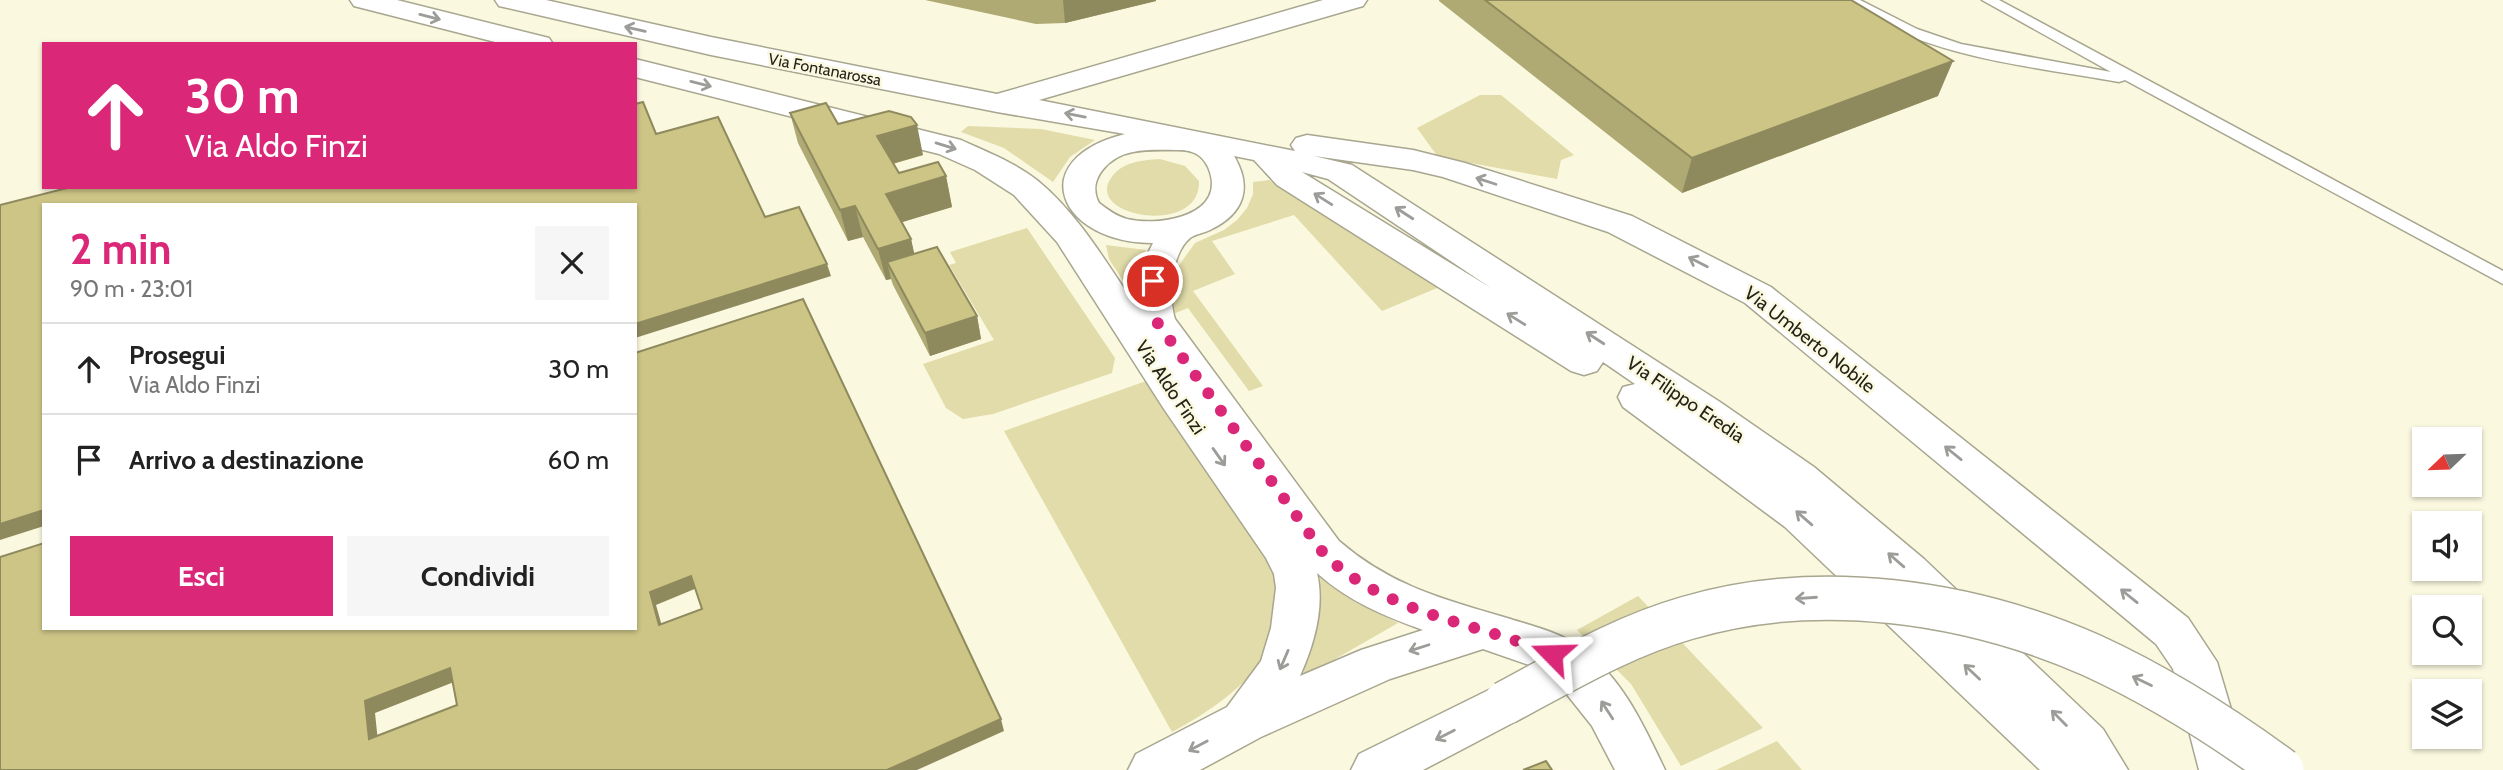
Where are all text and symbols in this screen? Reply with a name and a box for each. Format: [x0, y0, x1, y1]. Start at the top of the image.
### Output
one-way arrow [418, 11, 441, 24]
one-way arrow [624, 21, 647, 35]
street label: Via Fontanarossa [767, 49, 883, 90]
text: 30 m [185, 66, 300, 125]
icon: ahead [70, 70, 161, 161]
one-way arrow [690, 78, 712, 91]
one-way arrow [1064, 107, 1087, 121]
text: Via Aldo Finzi [185, 126, 368, 165]
one-way arrow [934, 141, 956, 154]
one-way arrow [1475, 173, 1497, 186]
one-way arrow [1314, 191, 1334, 205]
one-way arrow [1395, 206, 1415, 220]
text: 2 min [70, 223, 171, 275]
button: close [535, 226, 609, 300]
pin [1123, 251, 1183, 311]
one-way arrow [1688, 255, 1708, 269]
icon: arrive [1134, 262, 1172, 300]
text: 90 m · 23:01 [70, 275, 193, 303]
street label: Via Umberto Nobile [1740, 281, 1880, 398]
one-way arrow [1507, 312, 1527, 326]
one-way arrow [1585, 331, 1605, 345]
street label: Via Aldo Finzi [1131, 336, 1210, 439]
text: Prosegui [129, 339, 225, 371]
icon: ahead [70, 350, 108, 388]
street label: Via Filippo Eredia [1622, 351, 1749, 447]
text: 30 m [548, 353, 609, 385]
text: Via Aldo Finzi [129, 371, 260, 399]
north arrow [2412, 427, 2482, 497]
map controls [2412, 427, 2482, 749]
icon: arrive [70, 441, 108, 479]
text: Arrivo a destinazione [129, 444, 364, 476]
text: 60 m [547, 444, 609, 476]
one-way arrow [1944, 445, 1962, 460]
one-way arrow [1212, 447, 1226, 466]
one-way arrow [1795, 510, 1813, 526]
button: sound [2412, 511, 2482, 581]
button: Esci [70, 536, 333, 616]
button: Condividi [347, 536, 609, 616]
one-way arrow [1887, 552, 1905, 568]
one-way arrow [2121, 588, 2139, 604]
one-way arrow [1796, 592, 1818, 605]
button: search [2412, 595, 2482, 665]
position arrow [1515, 617, 1589, 691]
one-way arrow [1409, 643, 1431, 656]
one-way arrow [1276, 649, 1289, 670]
one-way arrow [1963, 664, 1981, 680]
one-way arrow [2132, 674, 2153, 687]
button: layers [2412, 679, 2482, 749]
one-way arrow [1600, 701, 1614, 721]
one-way arrow [2051, 709, 2068, 726]
one-way arrow [1435, 728, 1456, 742]
one-way arrow [1189, 739, 1209, 753]

